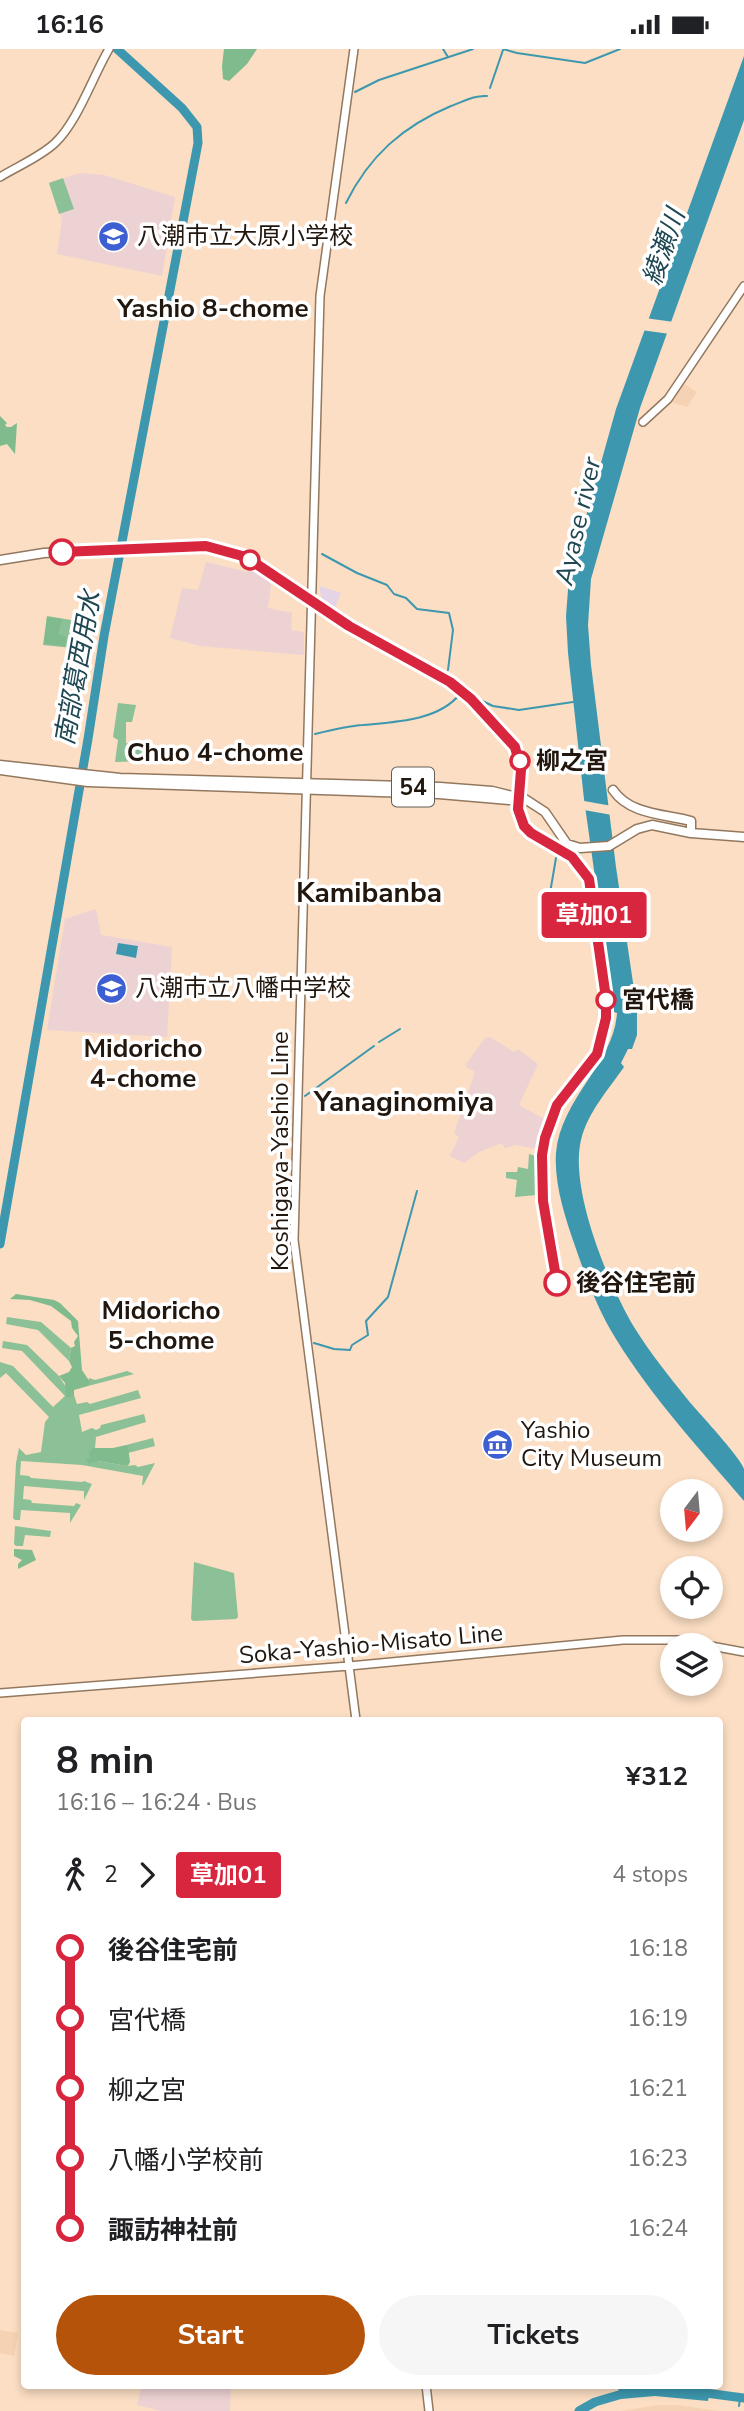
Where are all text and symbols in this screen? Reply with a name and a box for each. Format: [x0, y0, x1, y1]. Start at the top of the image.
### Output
text: 16:16 [35, 7, 104, 42]
water label: 綾瀬川 [635, 202, 694, 290]
school or university icon: 八潮市立大原小学校 [97, 219, 131, 253]
place label: 八潮市立大原小学校 [137, 220, 353, 252]
district label: Yashio 8-chome [116, 291, 309, 326]
water label: Ayase river [546, 453, 610, 589]
unlabelled marker [49, 539, 75, 565]
unlabelled marker [240, 550, 260, 570]
water label: 南部葛西用水 [47, 585, 109, 748]
district label: Chuo 4-chome [127, 735, 303, 770]
place label: 柳之宮 [536, 745, 608, 777]
marker: 柳之宮 [510, 751, 530, 771]
road number: 54 [392, 767, 434, 807]
district label: Kamibanba [296, 874, 442, 912]
line badge: 草加01 [545, 892, 643, 938]
text: 草加01 [556, 899, 632, 931]
school or university icon: 八潮市立八幡中学校 [95, 971, 129, 1005]
place label: 八潮市立八幡中学校 [135, 972, 351, 1004]
place label: 宮代橋 [622, 984, 694, 1016]
marker: 宮代橋 [596, 990, 616, 1010]
district label: Midoricho 4-chome [83, 1031, 203, 1096]
street label: Koshigaya-Yashio Line [264, 1031, 296, 1271]
district label: Yanaginomiya [313, 1083, 494, 1121]
place label: 後谷住宅前 [576, 1267, 696, 1299]
marker: 後谷住宅前 [544, 1270, 570, 1296]
district label: Midoricho 5-chome [101, 1293, 221, 1358]
place label: Yashio City Museum [520, 1414, 662, 1474]
museum icon: Yashio City Museum [481, 1427, 515, 1461]
north arrow [660, 1479, 723, 1542]
map controls [660, 1479, 723, 1696]
button: locate [660, 1556, 723, 1619]
street label: Soka-Yashio-Misato Line [238, 1617, 504, 1671]
button: layers [660, 1633, 723, 1696]
text: 8 min [56, 1735, 154, 1786]
text: ¥312 [626, 1759, 688, 1794]
text: 16:16 – 16:24 · Bus [56, 1787, 257, 1818]
icon: walk [56, 1856, 94, 1894]
icon: forward [128, 1856, 166, 1894]
text: 2 [104, 1859, 118, 1890]
text: 草加01 [190, 1859, 267, 1891]
text: 4 stops [612, 1859, 688, 1890]
text: 後谷住宅前 [108, 1933, 238, 1968]
text: 16:18 [628, 1933, 688, 1964]
text: 宮代橋 [108, 2003, 186, 2038]
text: 16:19 [628, 2003, 688, 2034]
text: 柳之宮 [108, 2073, 186, 2108]
text: 16:21 [628, 2073, 688, 2104]
text: 八幡小学校前 [108, 2143, 264, 2178]
text: 16:23 [628, 2143, 688, 2174]
text: 諏訪神社前 [108, 2213, 238, 2248]
text: 16:24 [628, 2213, 688, 2244]
button: Start [56, 2295, 365, 2375]
button: Tickets [379, 2295, 688, 2375]

